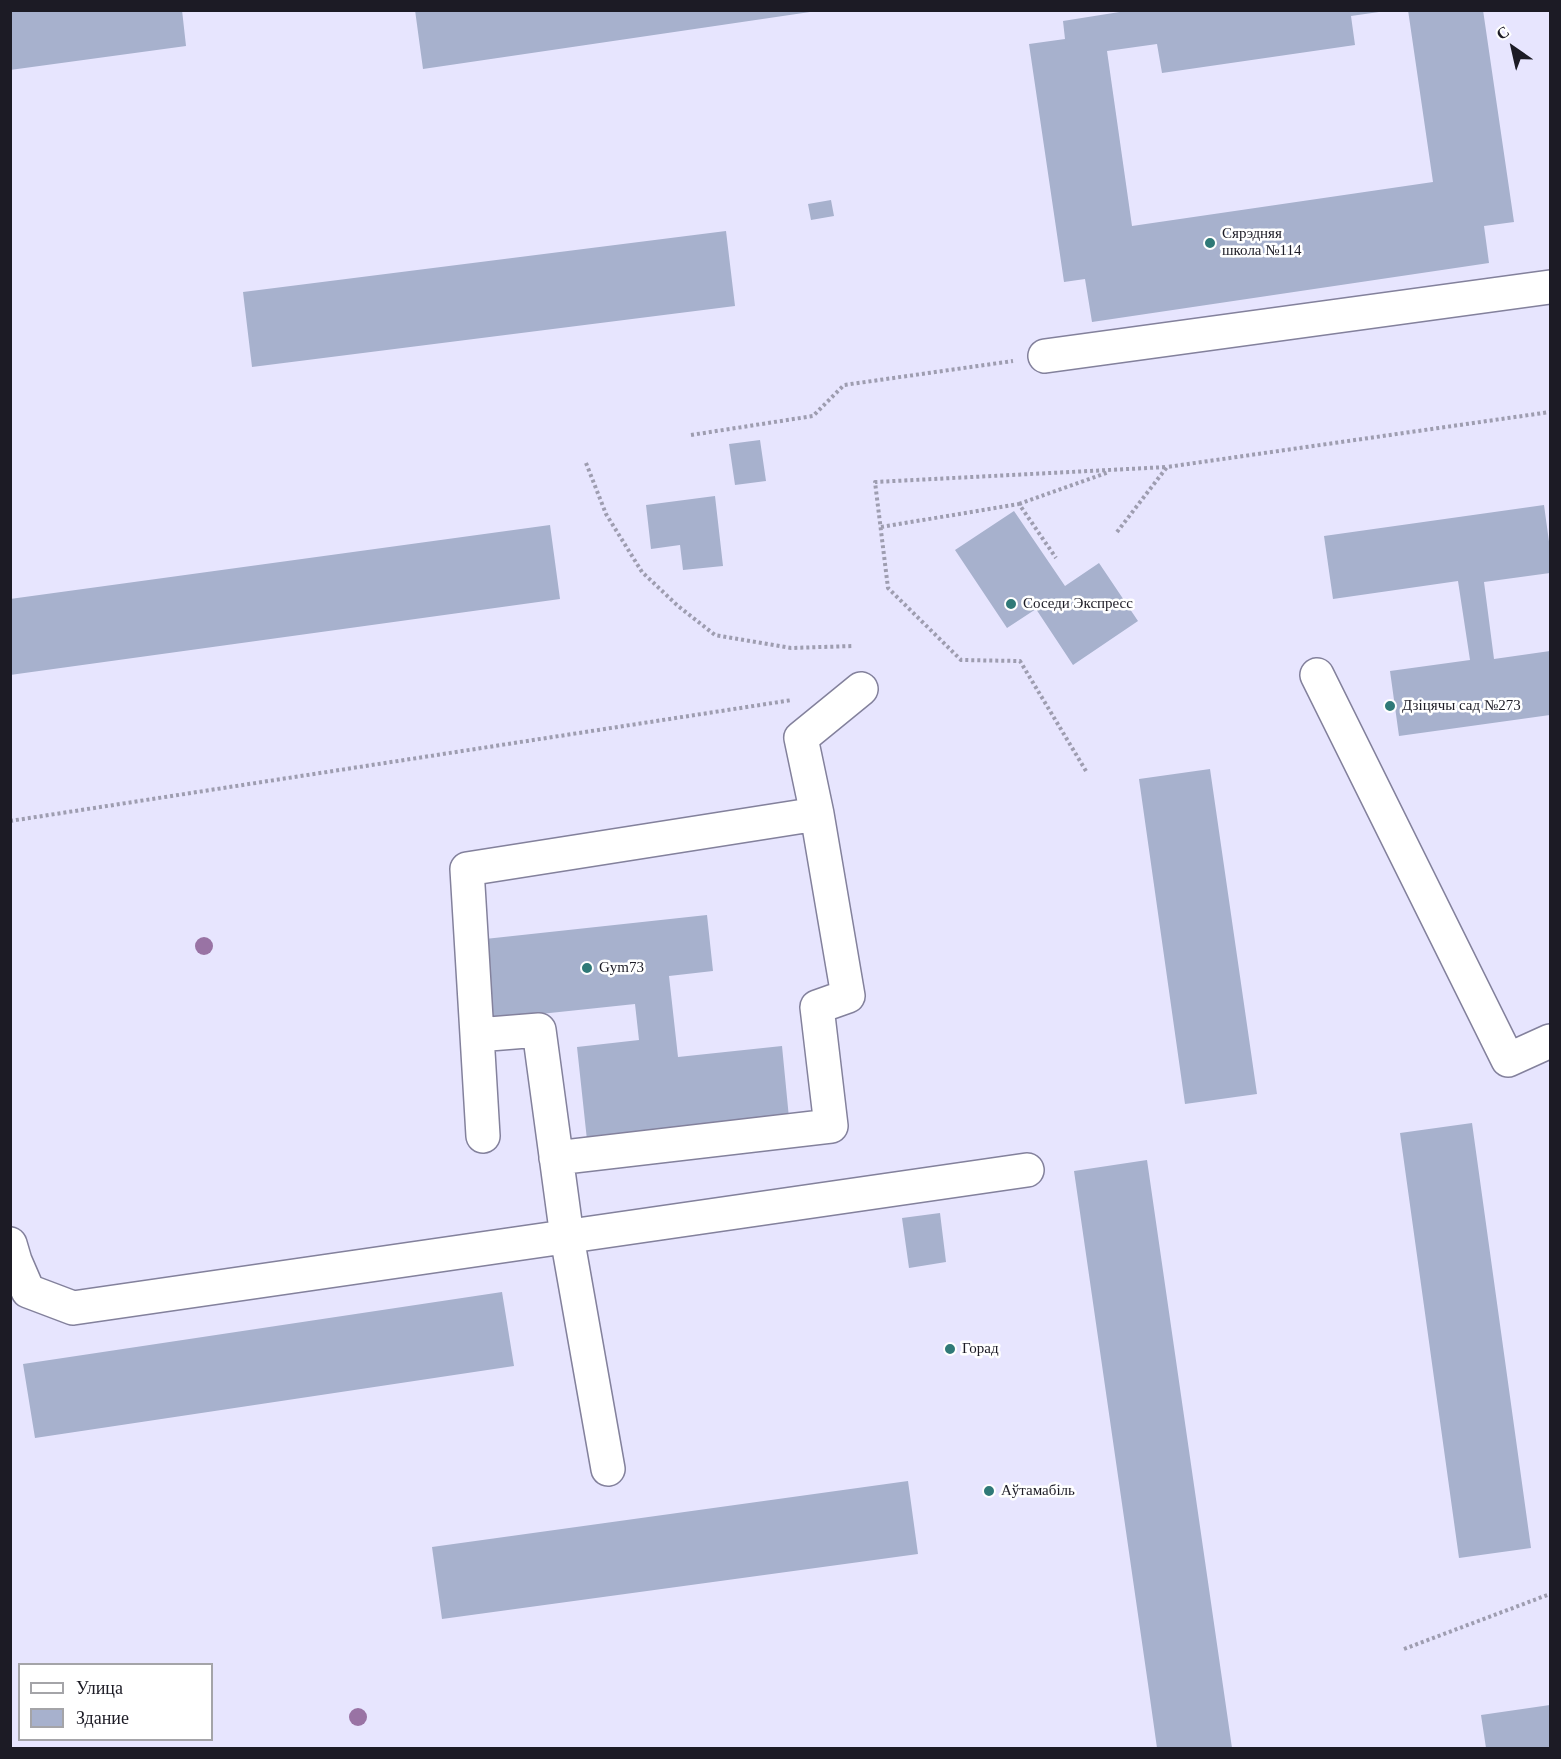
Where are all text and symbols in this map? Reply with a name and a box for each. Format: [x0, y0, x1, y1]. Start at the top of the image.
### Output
north arrow [1483, 18, 1543, 78]
text: С [1493, 22, 1512, 43]
place label: Сярэдняя школа №114 [1222, 225, 1302, 260]
marker: Сярэдняя школа №114 [1203, 236, 1217, 250]
place label: Соседи Экспресс [1023, 595, 1133, 613]
marker: Соседи Экспресс [1004, 597, 1018, 611]
place label: Дзіцячы сад №273 [1402, 697, 1521, 715]
marker: Дзіцячы сад №273 [1383, 699, 1397, 713]
place label: Gym73 [599, 959, 644, 977]
marker: Gym73 [580, 961, 594, 975]
place label: Горад [962, 1340, 999, 1358]
marker: Горад [943, 1342, 957, 1356]
place label: Аўтамабіль [1001, 1482, 1075, 1500]
marker: Аўтамабіль [982, 1484, 996, 1498]
legend [18, 1663, 213, 1741]
text: Улица [76, 1678, 123, 1698]
text: Здание [76, 1708, 129, 1728]

